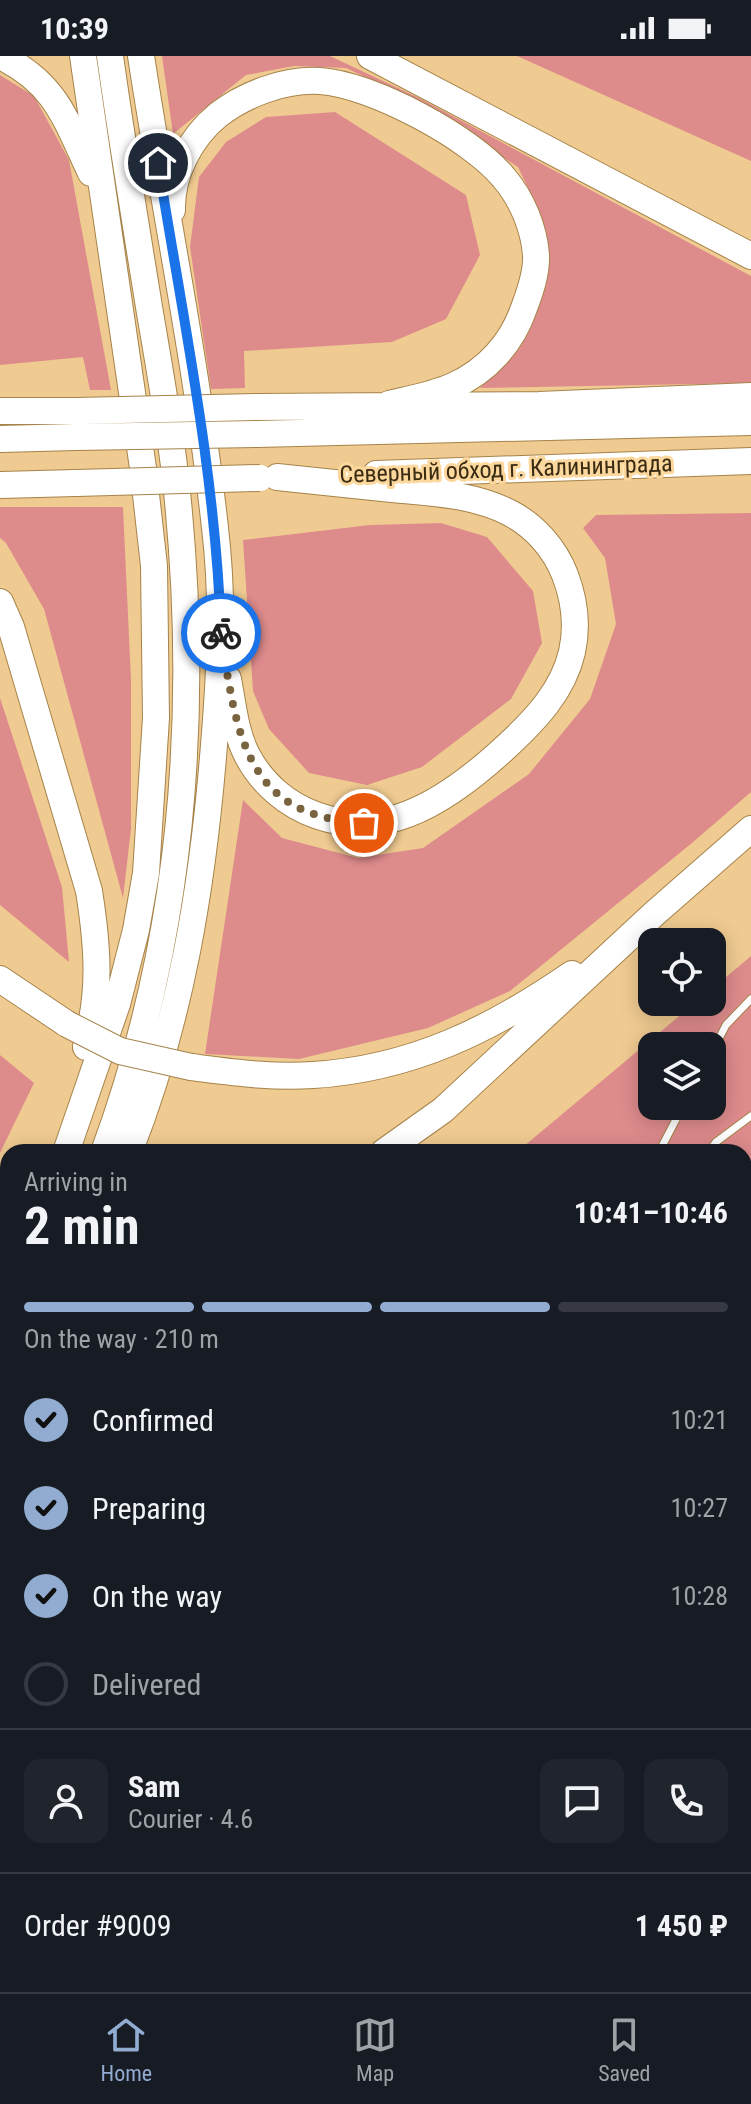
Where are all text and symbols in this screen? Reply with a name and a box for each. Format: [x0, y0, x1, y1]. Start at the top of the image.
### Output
text: 10:39 [40, 11, 109, 46]
pin [124, 129, 192, 197]
icon: home [136, 141, 180, 185]
street label: Северный обход г. Калининграда [339, 449, 673, 489]
courier [181, 593, 261, 673]
icon: bike [199, 611, 243, 655]
pin [330, 789, 398, 857]
icon: bag [342, 801, 386, 845]
map controls [638, 928, 726, 1120]
button: locate [638, 928, 726, 1016]
button: layers [638, 1032, 726, 1120]
text: Arriving in [24, 1167, 128, 1197]
text: 10:41–10:46 [574, 1195, 728, 1230]
text: 2 min [24, 1196, 140, 1257]
text: On the way · 210 m [24, 1324, 219, 1354]
icon: check [24, 1398, 68, 1442]
text: Confirmed [92, 1403, 214, 1438]
text: 10:21 [671, 1405, 728, 1435]
icon: check [24, 1486, 68, 1530]
text: Preparing [92, 1491, 206, 1526]
text: 10:27 [671, 1493, 728, 1523]
icon: check [24, 1574, 68, 1618]
text: On the way [92, 1579, 222, 1614]
text: 10:28 [671, 1581, 728, 1611]
text: Delivered [92, 1667, 201, 1702]
button: person [24, 1759, 108, 1843]
button: chat [540, 1759, 624, 1843]
button: phone [644, 1759, 728, 1843]
text: Sam [128, 1769, 181, 1804]
text: Courier · 4.6 [128, 1804, 253, 1834]
text: Order #9009 [24, 1908, 172, 1943]
text: 1 450 ₽ [635, 1908, 728, 1943]
tab: Home [101, 2013, 152, 2086]
tab: Map [353, 2013, 397, 2086]
tab: Saved [598, 2013, 650, 2086]

